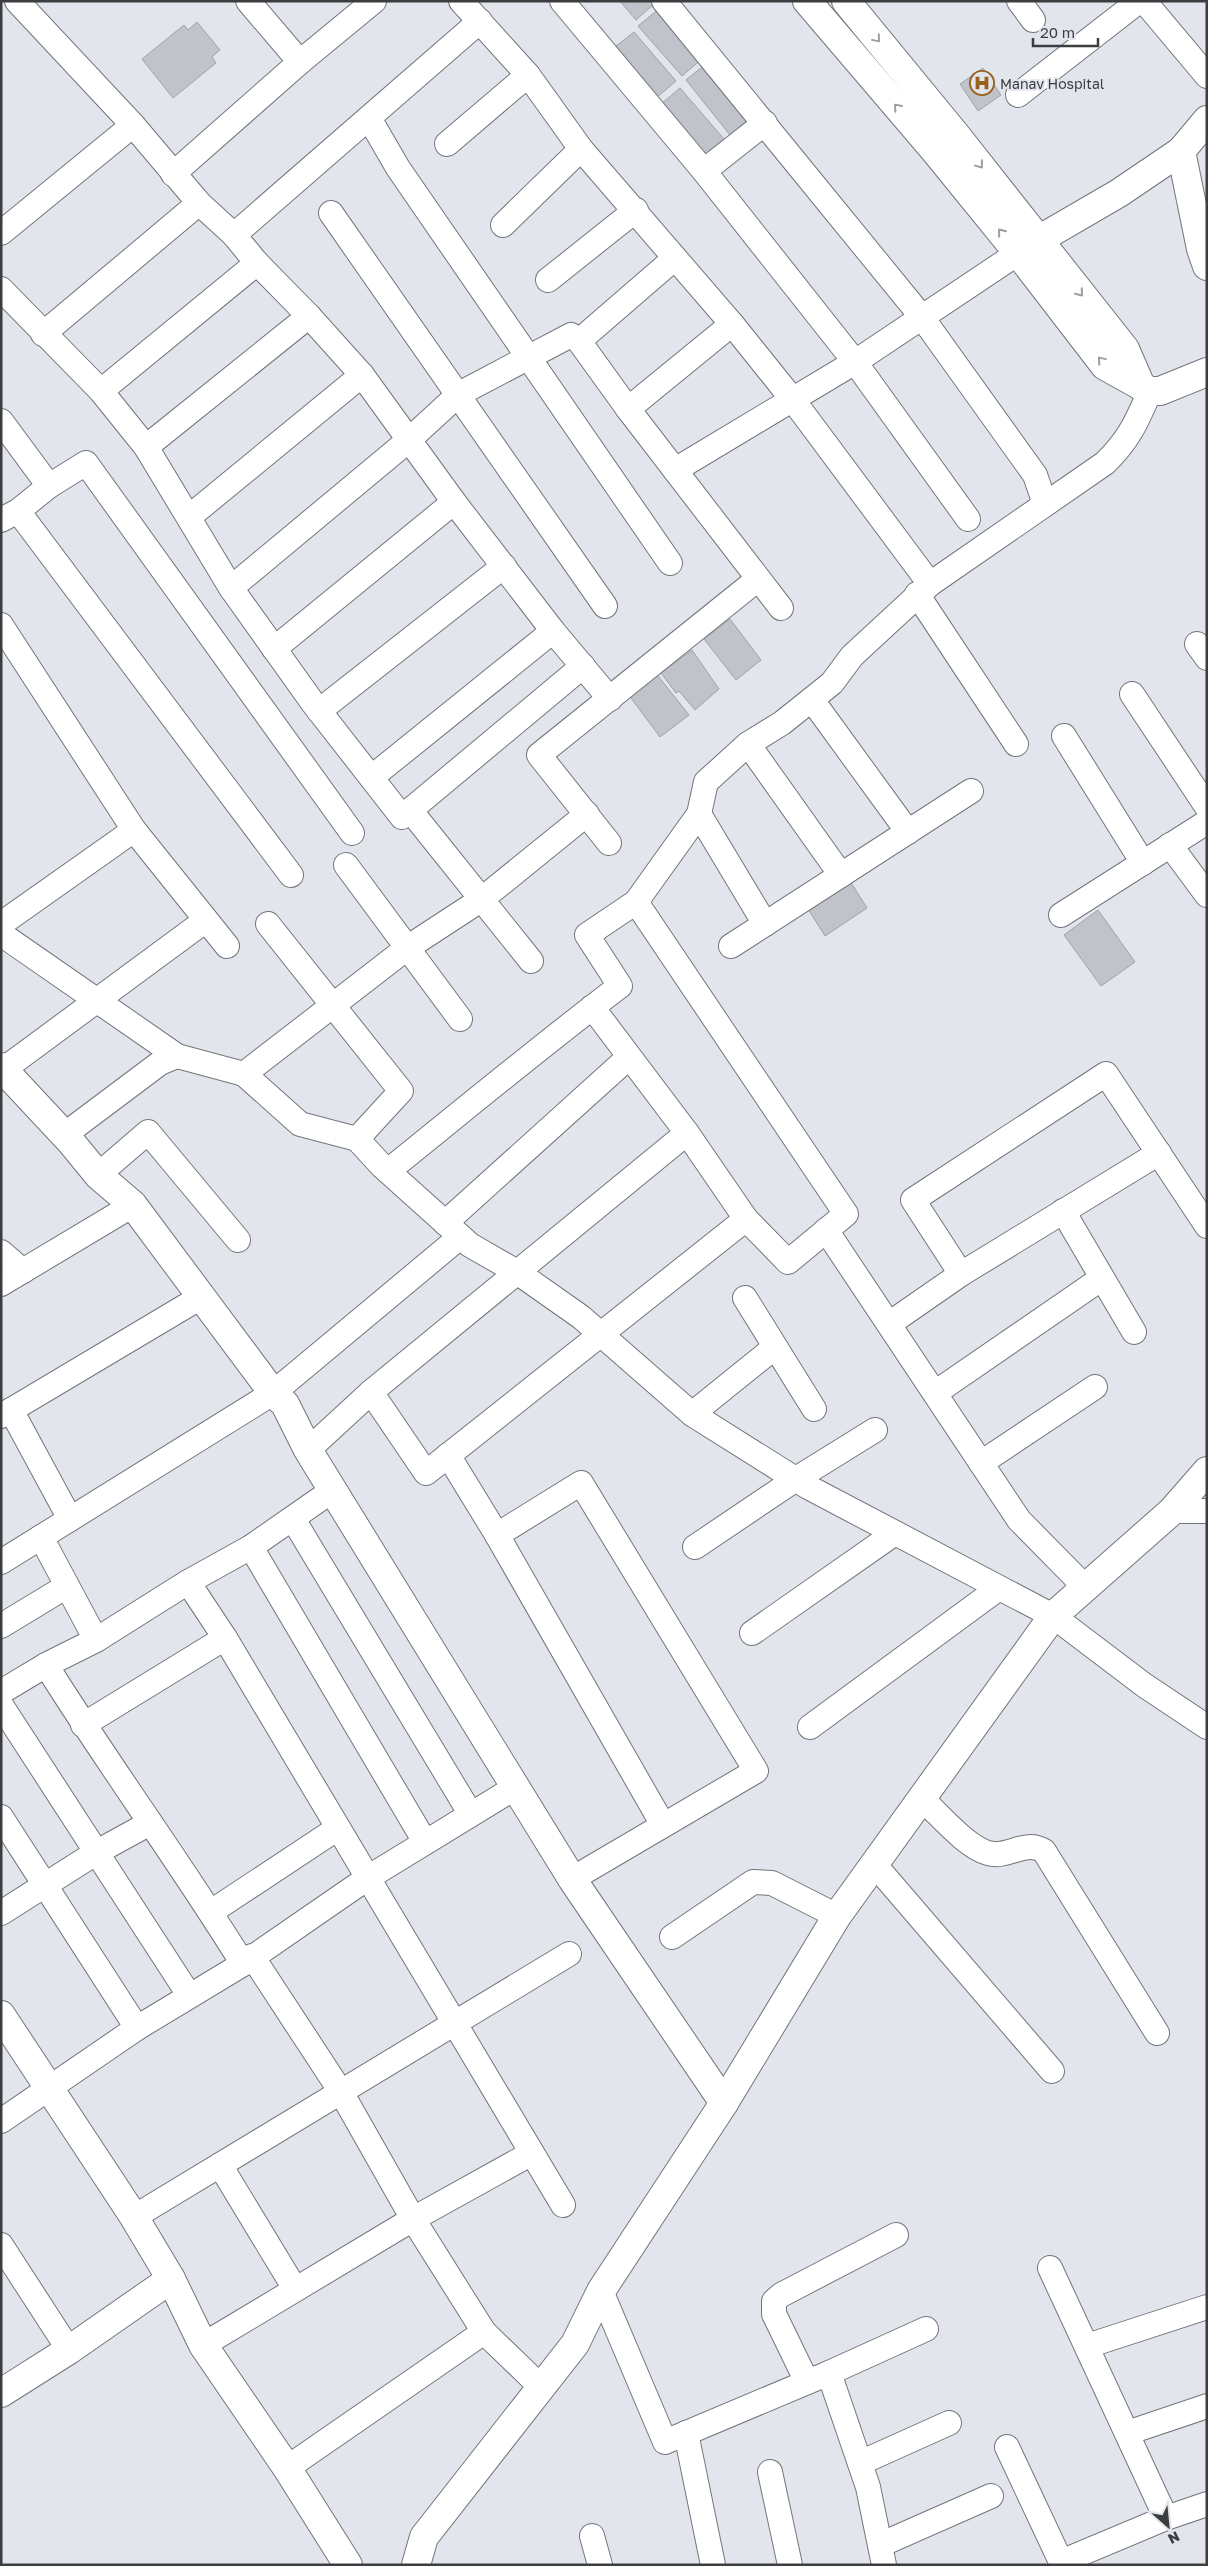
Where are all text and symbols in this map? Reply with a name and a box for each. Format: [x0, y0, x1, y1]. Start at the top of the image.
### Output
scale bar [1033, 15, 1098, 47]
text: 20 m [1040, 23, 1075, 41]
one-way arrow [872, 33, 880, 42]
hospital icon: Manav Hospital [969, 70, 995, 96]
place label: Manav Hospital [1000, 75, 1104, 92]
one-way arrow [895, 104, 903, 113]
one-way arrow [974, 159, 982, 168]
one-way arrow [998, 229, 1006, 238]
one-way arrow [1074, 287, 1082, 296]
one-way arrow [1097, 357, 1106, 366]
north arrow [1143, 2501, 1193, 2551]
text: N [1166, 2528, 1183, 2548]

